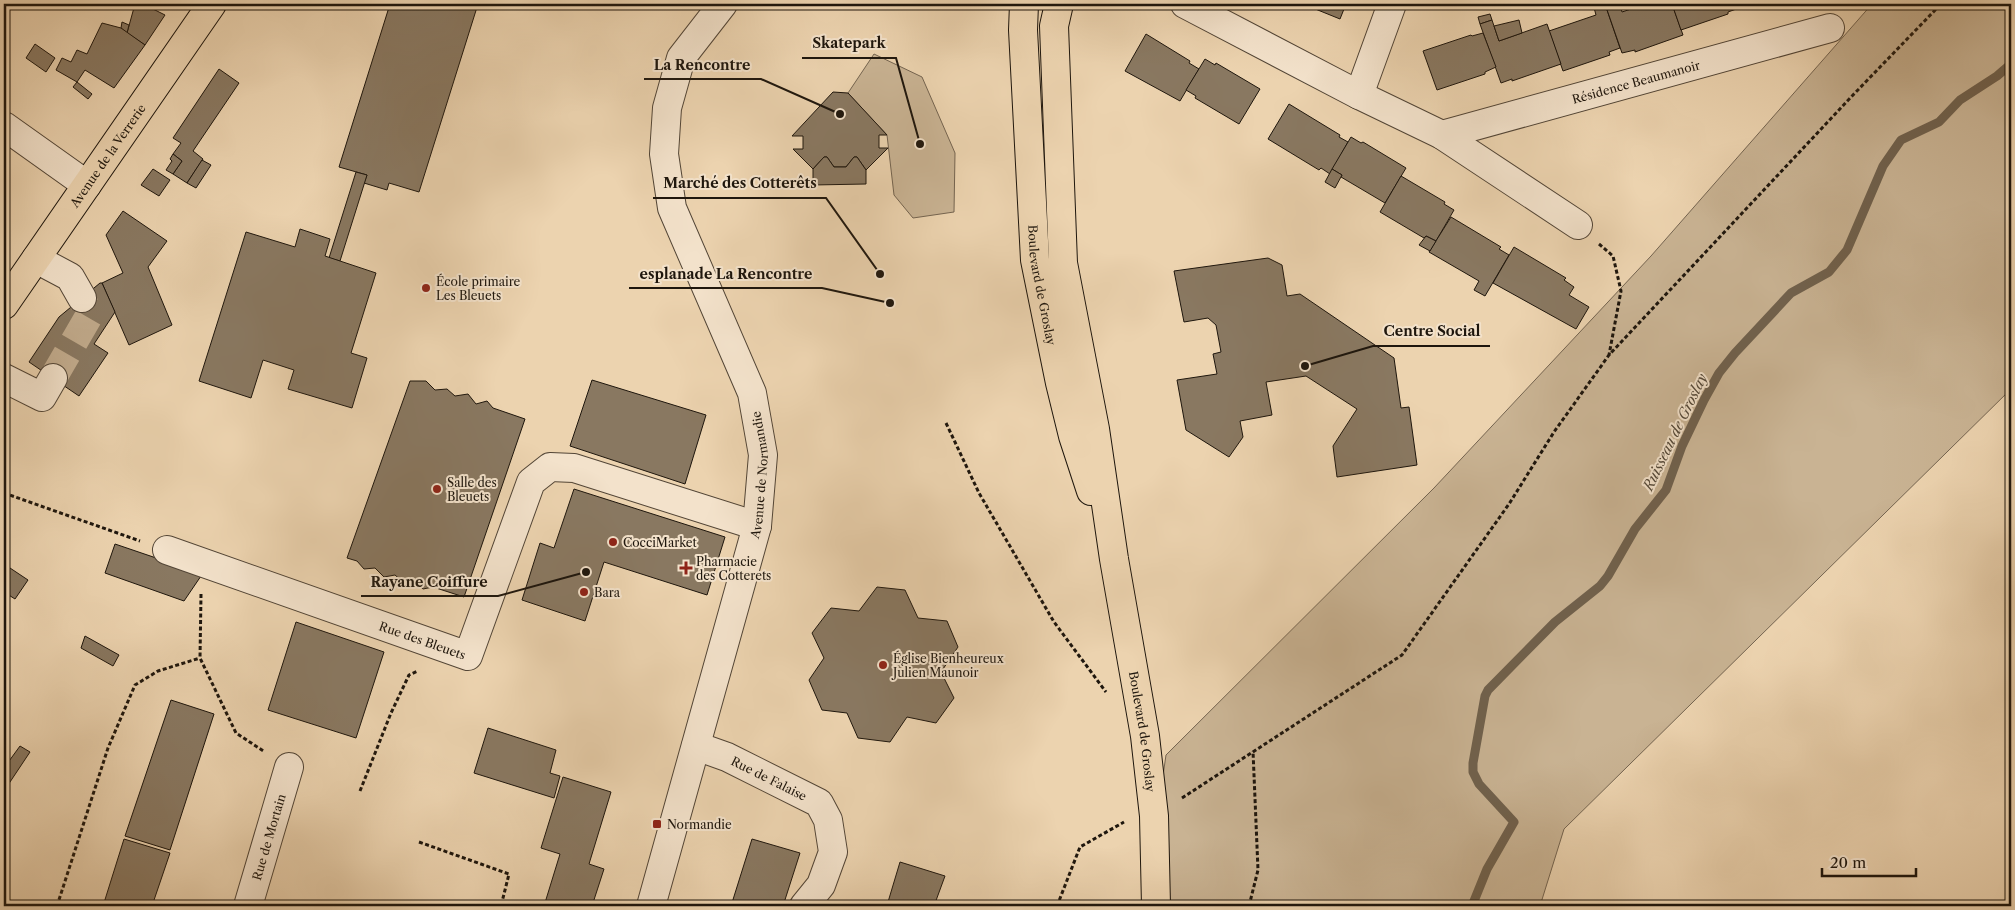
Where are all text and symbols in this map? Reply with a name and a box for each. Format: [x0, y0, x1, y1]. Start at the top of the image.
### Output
callout: Skatepark [802, 29, 896, 58]
text: Skatepark [812, 34, 887, 52]
callout: La Rencontre [644, 50, 761, 79]
text: La Rencontre [654, 56, 750, 74]
street label: Résidence Beaumanoir [1570, 57, 1701, 106]
street label: Avenue de la Verrerie [66, 101, 149, 211]
callout: Marché des Cotterêts [653, 169, 826, 198]
text: Marché des Cotterêts [663, 174, 817, 192]
street label: Boulevard de Groslay [1026, 224, 1060, 347]
callout: esplanade La Rencontre [629, 259, 822, 288]
text: esplanade La Rencontre [640, 265, 812, 283]
place label: École primaire Les Bleuets [436, 273, 521, 303]
marker: École primaire Les Bleuets [420, 282, 432, 294]
callout: Centre Social [1373, 317, 1490, 346]
text: Centre Social [1384, 322, 1481, 340]
water label: Ruisseau de Groslay [1638, 371, 1711, 494]
street label: Avenue de Normandie [746, 410, 771, 541]
place label: Salle des Bleuets [447, 475, 497, 504]
marker: Salle des Bleuets [431, 483, 443, 495]
place label: CocciMarket [623, 535, 697, 550]
marker: CocciMarket [607, 536, 619, 548]
place label: Pharmacie des Cotterets [696, 554, 771, 583]
marker: Pharmacie des Cotterets [680, 562, 692, 574]
callout: Rayane Coiffure [361, 567, 498, 596]
text: Rayane Coiffure [370, 573, 488, 591]
place label: Bara [594, 585, 621, 600]
marker: Bara [578, 586, 590, 598]
street label: Rue des Bleuets [377, 618, 468, 662]
place label: Église Bienheureux Julien Maunoir [891, 650, 1004, 680]
marker: Église Bienheureux Julien Maunoir [877, 659, 889, 671]
street label: Boulevard de Groslay [1126, 670, 1159, 793]
street label: Rue de Falaise [729, 753, 810, 803]
street label: Rue de Mortain [249, 791, 288, 882]
place label: Normandie [667, 817, 732, 832]
marker: Normandie [651, 818, 663, 830]
scale bar [1822, 845, 1916, 877]
text: 20 m [1830, 853, 1866, 872]

